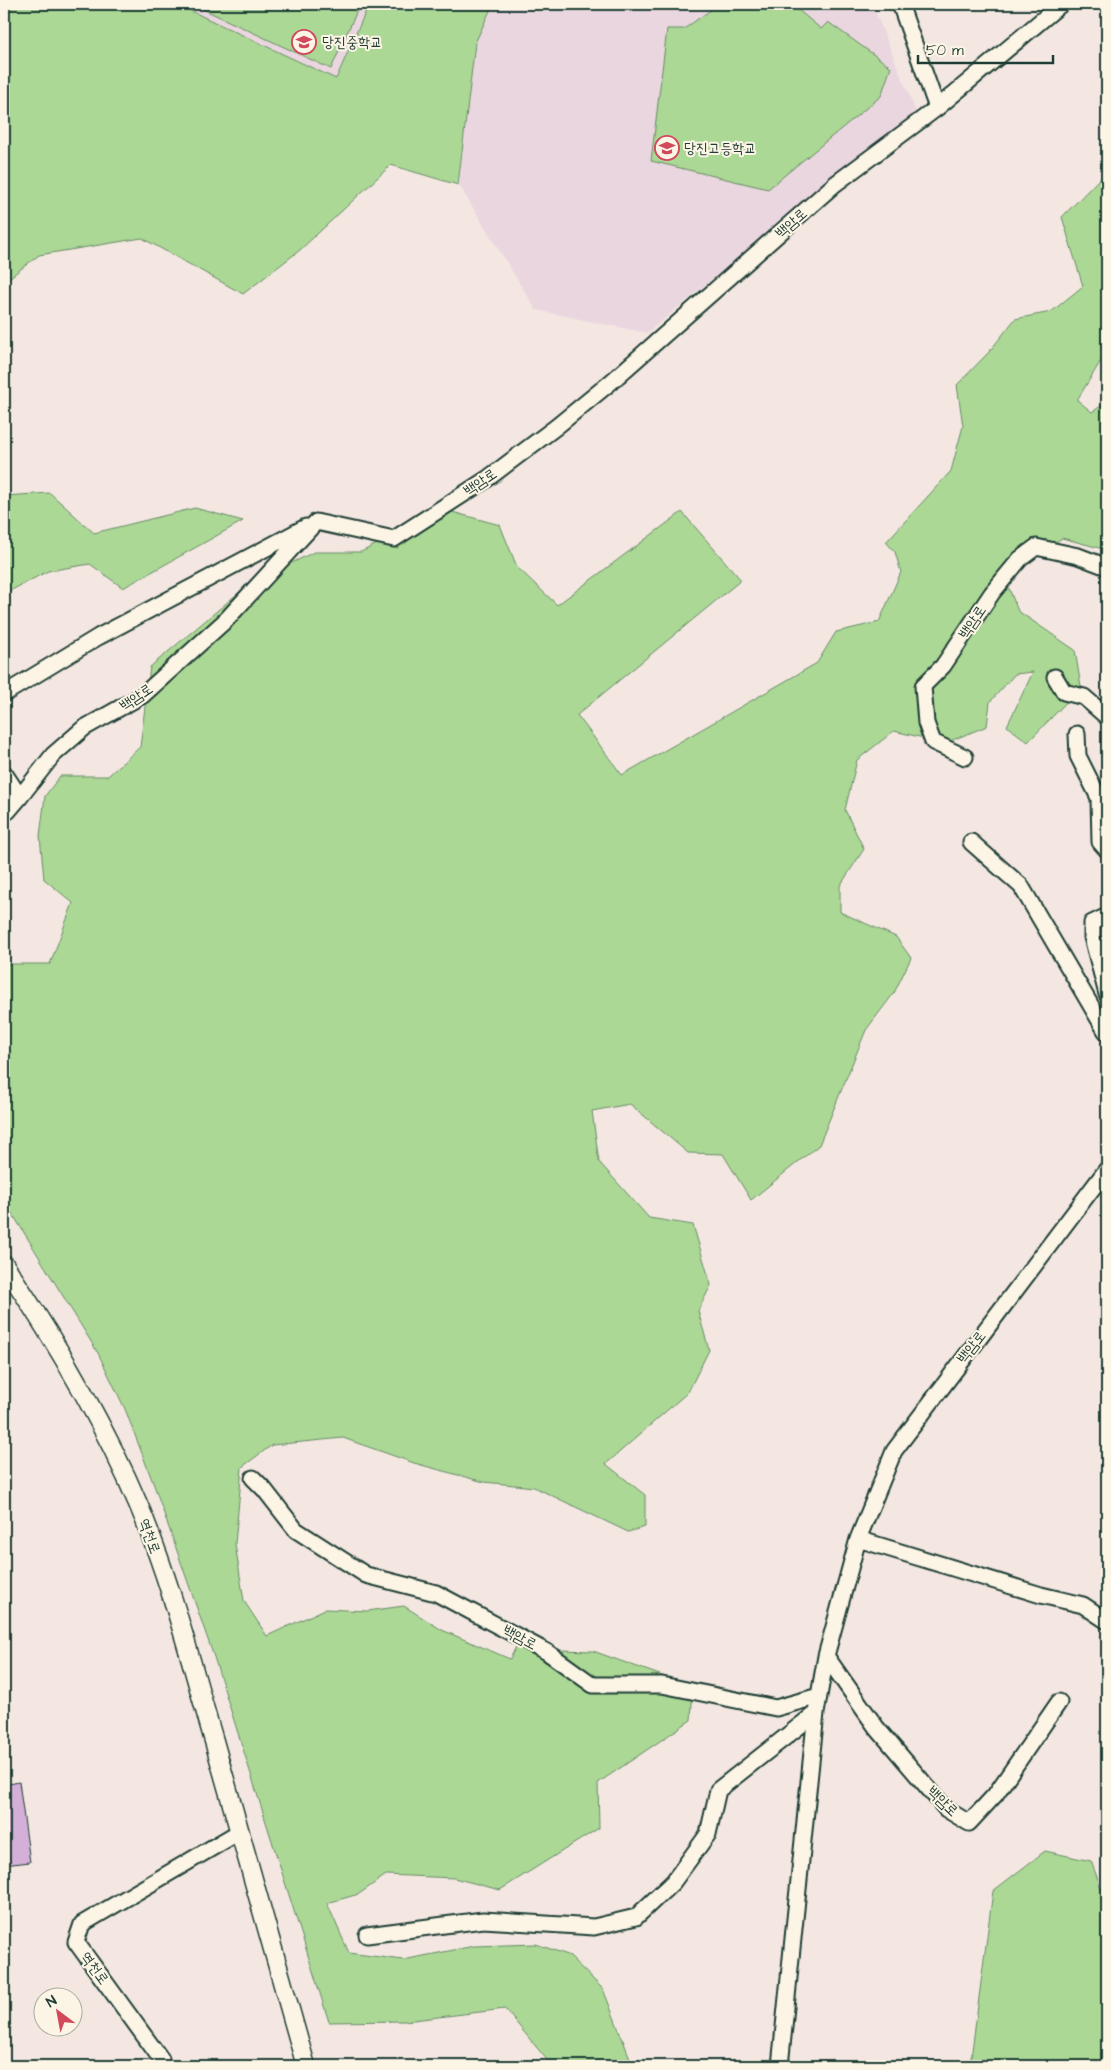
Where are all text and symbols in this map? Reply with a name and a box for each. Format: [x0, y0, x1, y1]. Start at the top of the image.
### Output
school or university icon: 당진중학교 [291, 29, 317, 55]
place label: 당진중학교 [322, 32, 382, 53]
scale bar [918, 32, 1054, 64]
text: 50 m [926, 40, 964, 61]
school or university icon: 당진고등학교 [654, 135, 680, 161]
place label: 당진고등학교 [684, 138, 756, 159]
street label: 백암로 [771, 204, 812, 243]
street label: 백암로 [459, 464, 501, 501]
street label: 백암로 [954, 601, 991, 643]
street label: 백암로 [115, 679, 157, 716]
street label: 백암로 [952, 1327, 991, 1368]
street label: 역천로 [133, 1516, 166, 1557]
street label: 백암로 [499, 1620, 541, 1655]
street label: 백암로 [922, 1781, 963, 1821]
street label: 역천로 [75, 1947, 114, 1989]
north arrow [32, 1988, 82, 2038]
text: N [43, 1991, 61, 2013]

